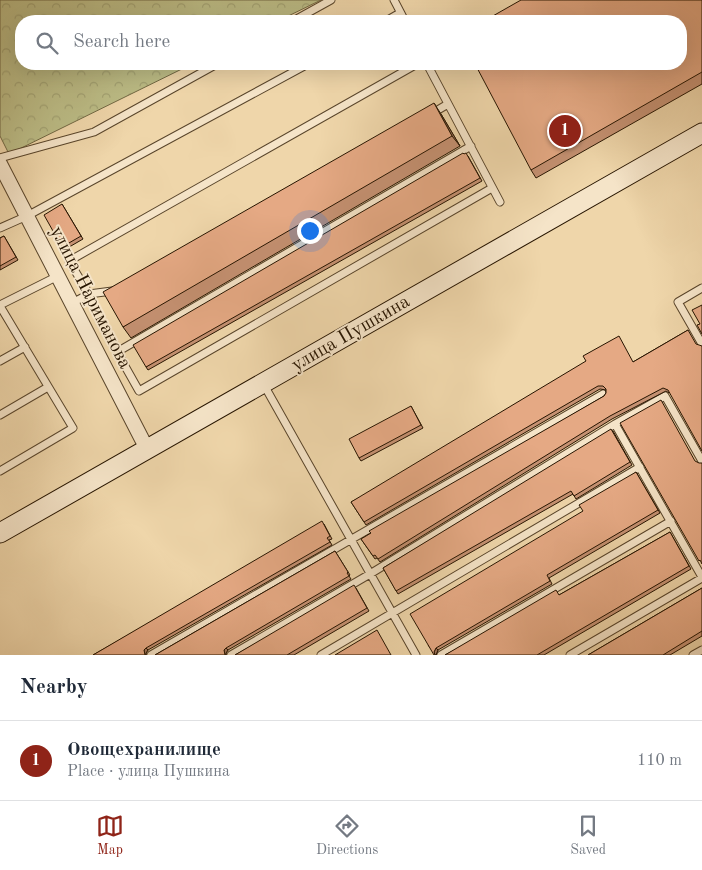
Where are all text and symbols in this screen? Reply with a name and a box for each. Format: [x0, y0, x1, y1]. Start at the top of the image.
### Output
search box [15, 15, 687, 70]
icon: search [33, 29, 61, 57]
text: Search here [73, 33, 170, 52]
pin: 1 [549, 112, 581, 150]
your location [297, 218, 323, 244]
street label: улица Нариманова [46, 224, 134, 373]
street label: улица Пушкина [289, 292, 414, 375]
text: Nearby [20, 677, 88, 698]
text: Овощехранилище [67, 741, 221, 760]
text: 1 [31, 753, 41, 769]
text: 110 m [637, 753, 682, 769]
text: Place · улица Пушкина [67, 764, 230, 780]
tab: Map [96, 812, 124, 859]
tab: Directions [316, 812, 378, 859]
tab: Saved [570, 812, 606, 859]

